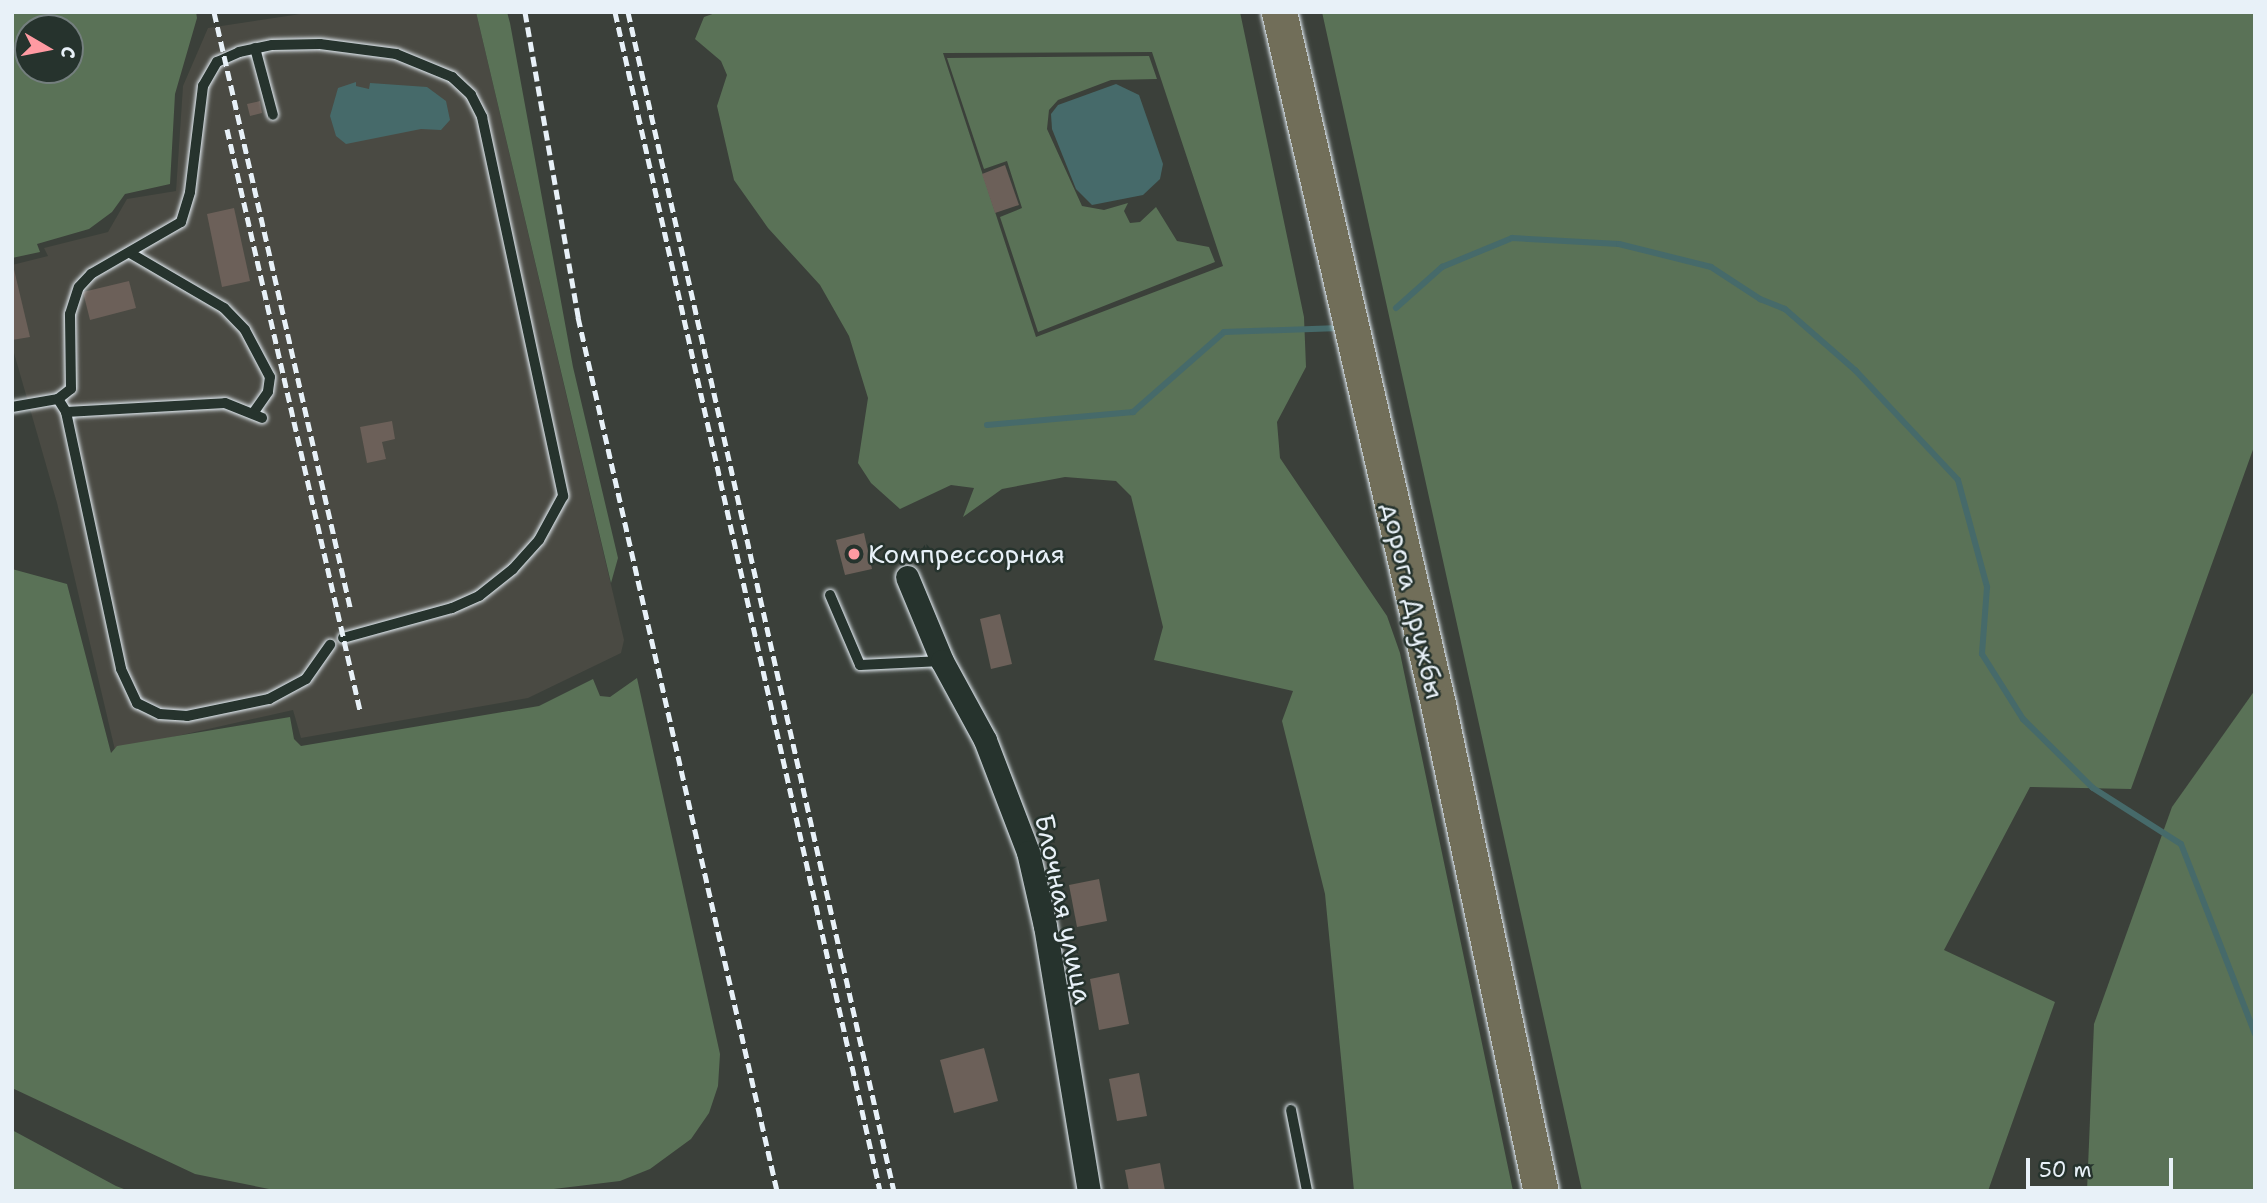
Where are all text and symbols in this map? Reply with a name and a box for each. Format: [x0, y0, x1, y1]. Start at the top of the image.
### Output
north arrow [14, 14, 84, 84]
text: С [55, 44, 82, 60]
street label: дорога Дружбы [1375, 500, 1451, 702]
place label: Компрессорная [868, 538, 1065, 570]
marker: Компрессорная [846, 546, 862, 562]
street label: Блочная улица [1029, 811, 1099, 1007]
scale bar [2029, 1144, 2176, 1188]
text: 50 m [2039, 1156, 2092, 1184]

